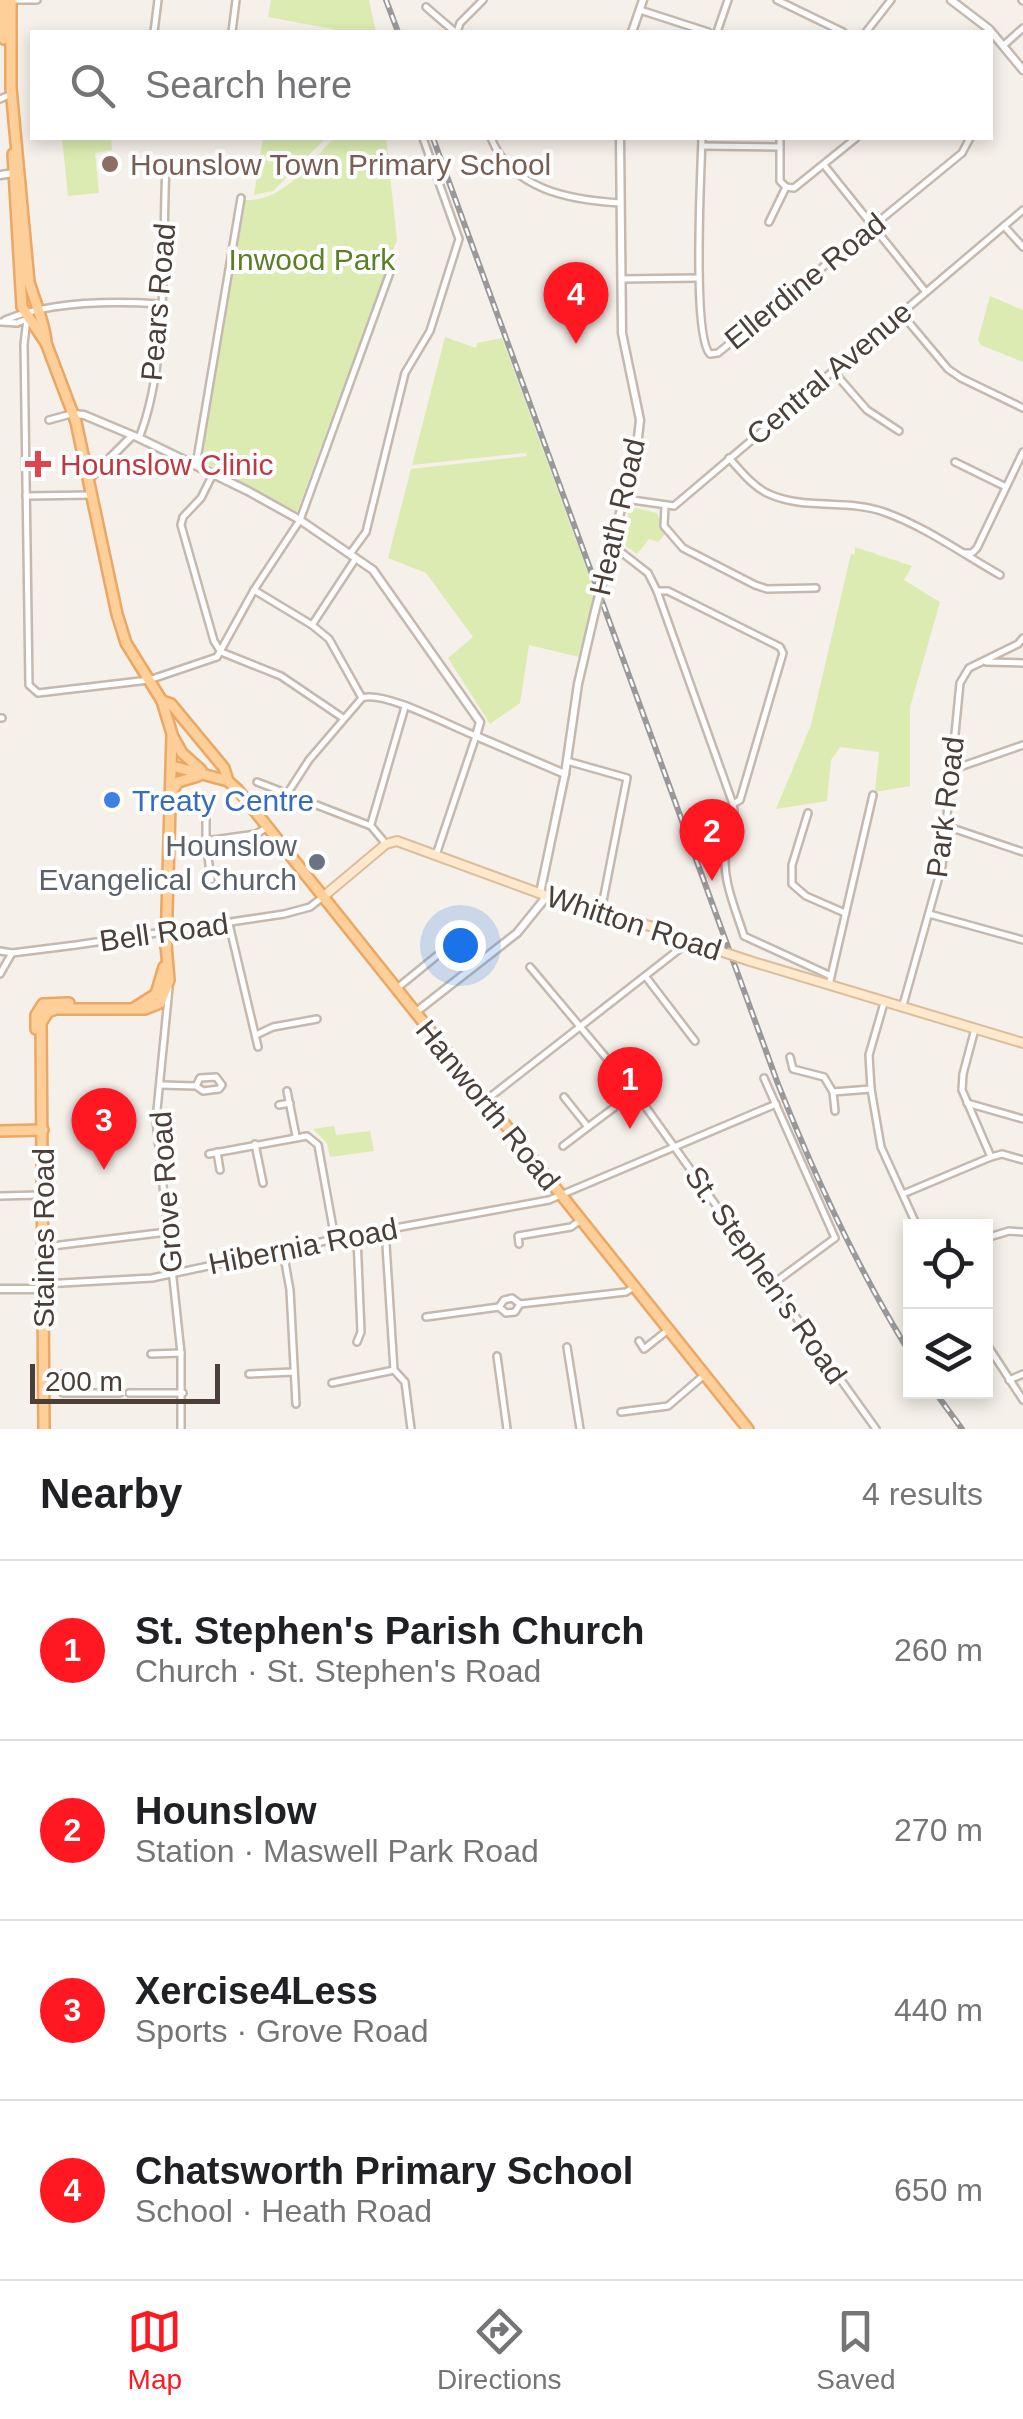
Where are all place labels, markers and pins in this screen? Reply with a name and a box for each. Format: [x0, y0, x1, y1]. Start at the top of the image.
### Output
place label: Hounslow Town Primary School [130, 148, 551, 181]
marker: Hounslow Town Primary School [99, 153, 121, 175]
pin: 4 [544, 262, 608, 344]
place label: Hounslow Clinic [60, 448, 273, 481]
marker: Hounslow Clinic [25, 451, 51, 477]
place label: Treaty Centre [132, 784, 314, 817]
marker: Treaty Centre [101, 789, 123, 811]
pin: 2 [680, 798, 744, 881]
place label: Hounslow Evangelical Church [39, 829, 297, 896]
marker: Hounslow Evangelical Church [306, 851, 328, 873]
pin: 1 [598, 1046, 662, 1129]
pin: 3 [72, 1088, 136, 1170]

